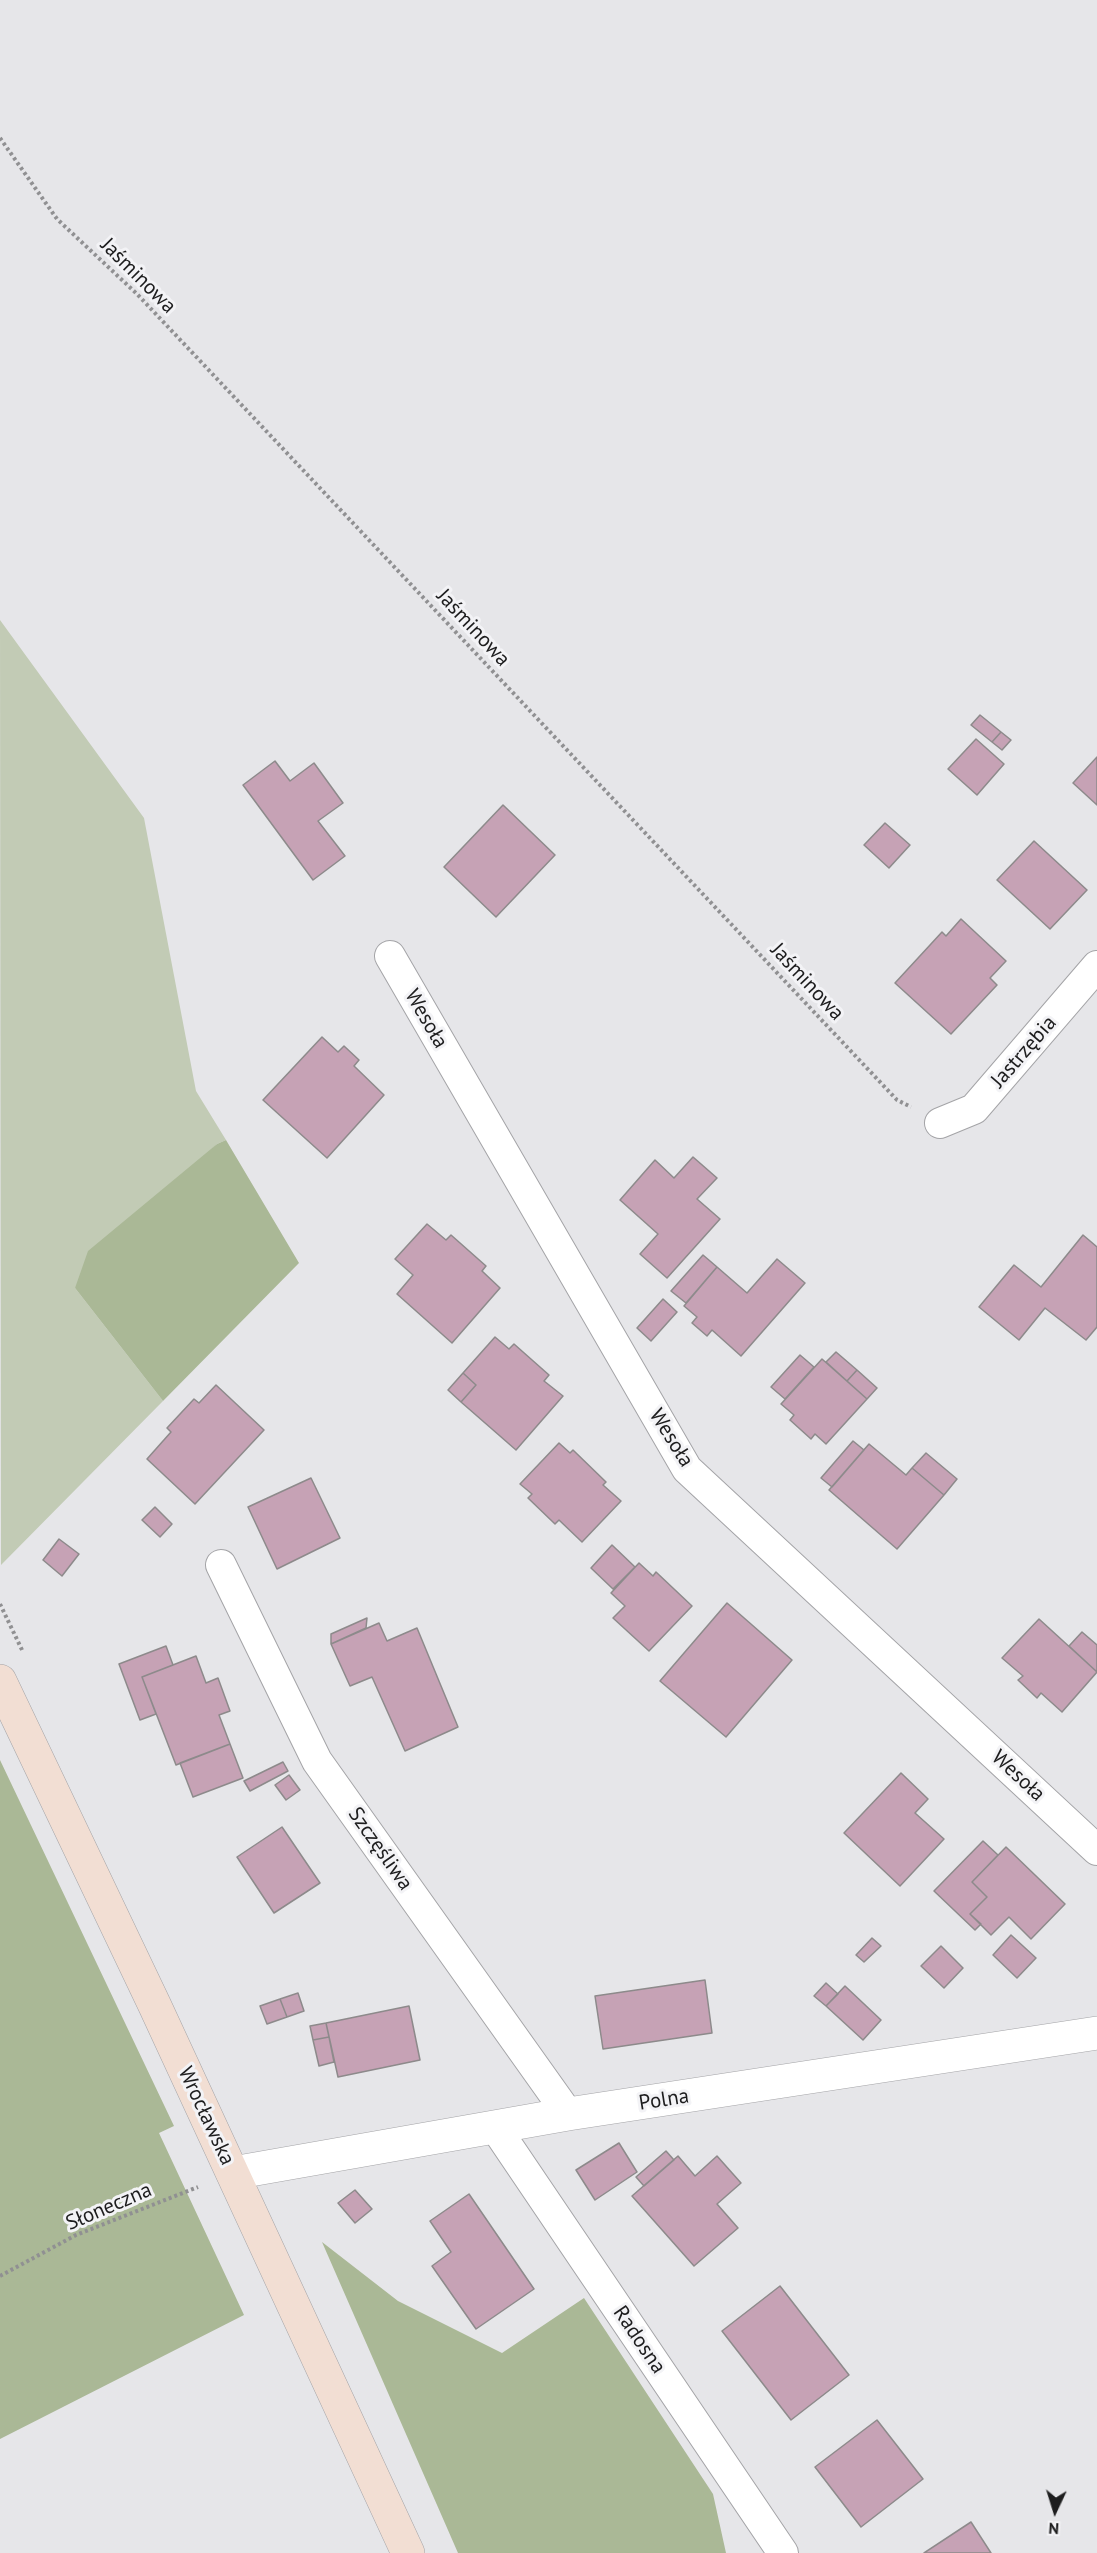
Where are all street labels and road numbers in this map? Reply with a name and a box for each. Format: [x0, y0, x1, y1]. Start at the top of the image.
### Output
street label: Jaśminowa [95, 233, 181, 319]
street label: Jaśminowa [431, 584, 515, 672]
street label: Jaśminowa [765, 938, 849, 1026]
street label: Wesoła [399, 985, 453, 1053]
street label: Jastrzębia [986, 1011, 1062, 1093]
street label: Wesoła [643, 1404, 699, 1472]
street label: Wesoła [986, 1745, 1050, 1807]
street label: Szczęśliwa [342, 1803, 418, 1895]
street label: Wrocławska [172, 2063, 240, 2169]
street label: Polna [637, 2084, 691, 2116]
street label: Słoneczna [62, 2178, 156, 2236]
street label: Radosna [607, 2301, 671, 2379]

